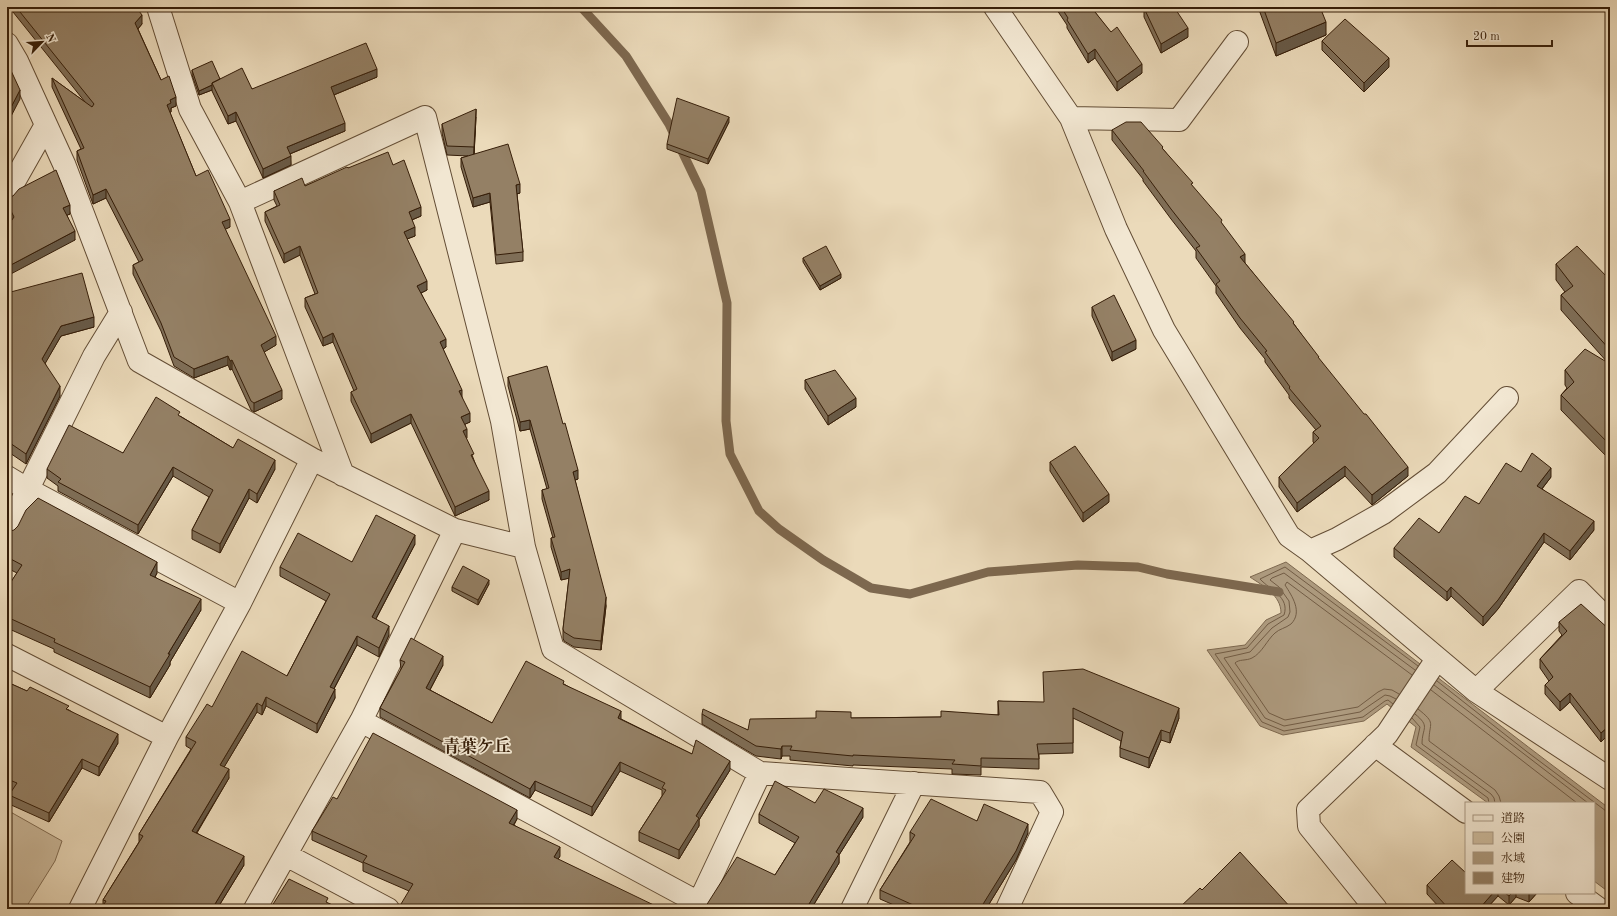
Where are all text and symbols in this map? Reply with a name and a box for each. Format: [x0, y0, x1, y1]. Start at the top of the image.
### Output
north arrow [22, 22, 62, 62]
scale bar [1467, 22, 1552, 48]
text: 20 m [1473, 31, 1500, 43]
text: N [43, 32, 57, 45]
district label: 青葉ケ丘 [443, 737, 511, 756]
legend [1465, 802, 1595, 894]
text: 道路 [1501, 811, 1525, 825]
text: 公園 [1501, 832, 1525, 845]
text: 水域 [1501, 851, 1525, 865]
text: 建物 [1501, 871, 1525, 885]

